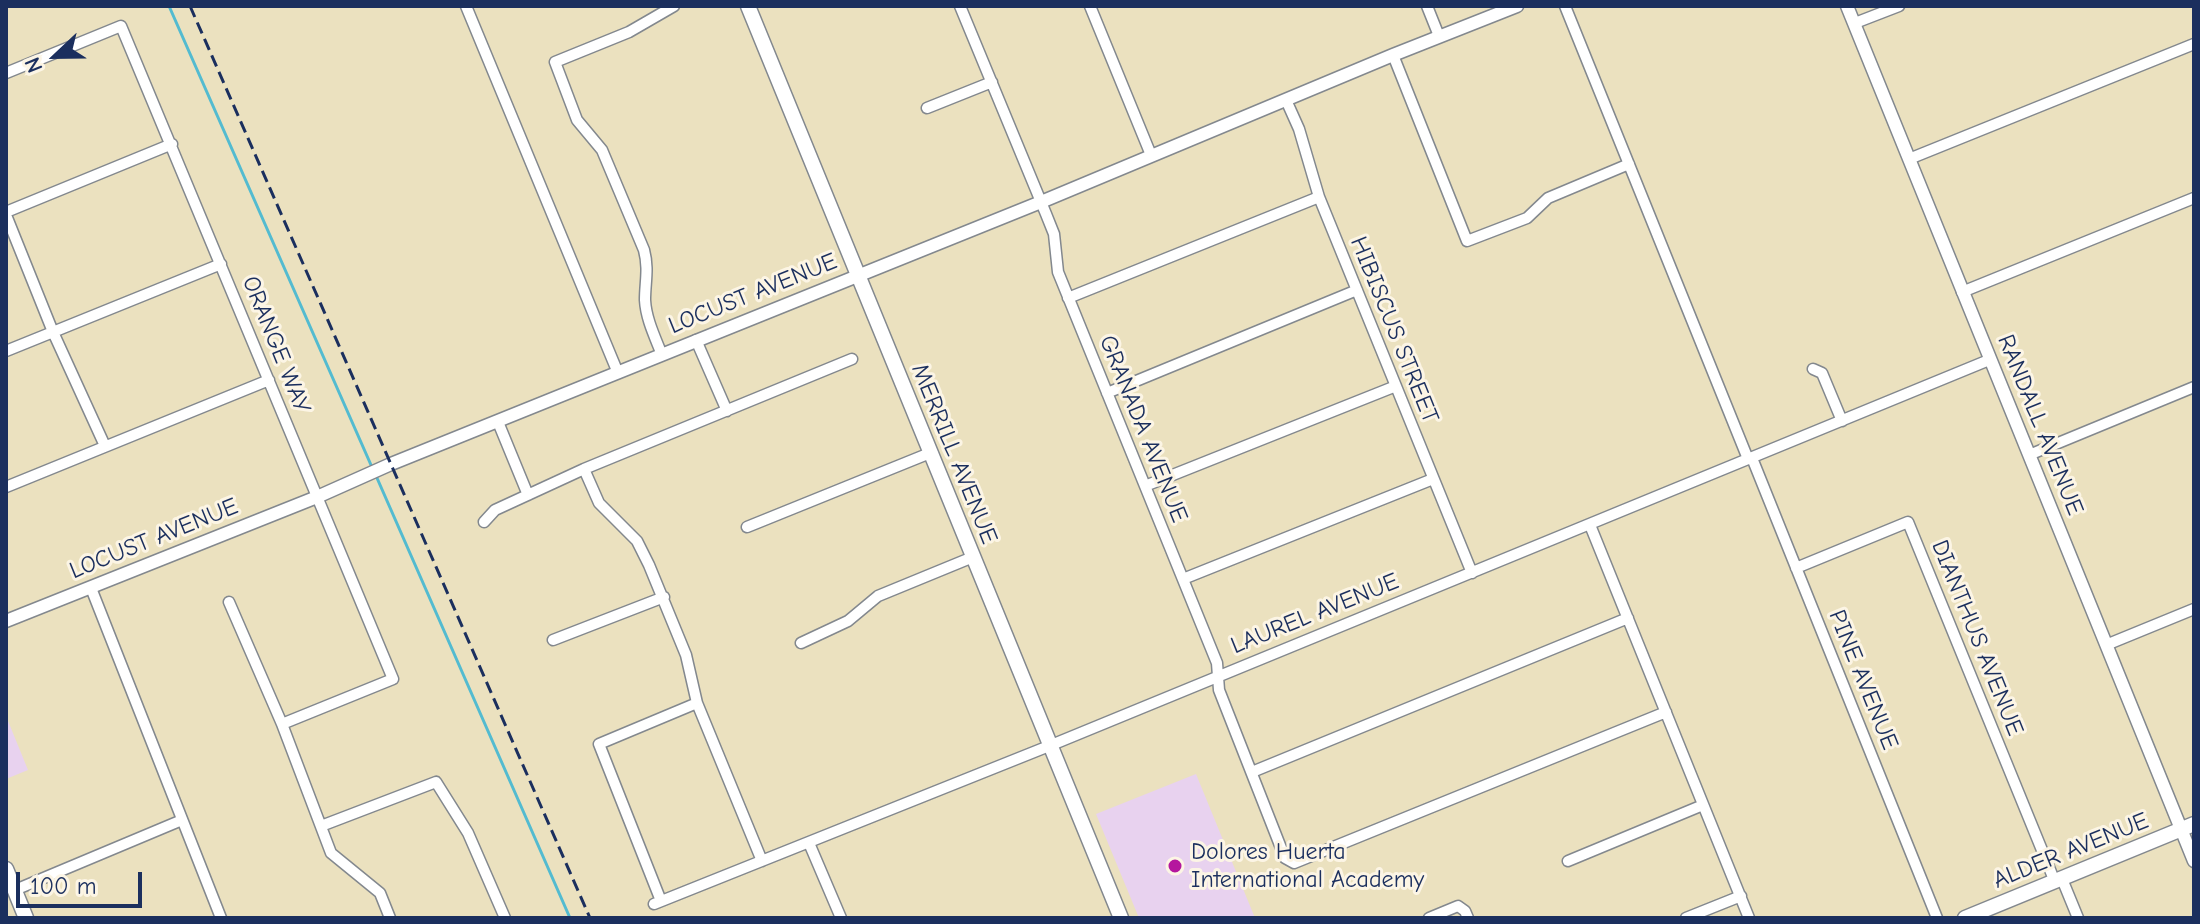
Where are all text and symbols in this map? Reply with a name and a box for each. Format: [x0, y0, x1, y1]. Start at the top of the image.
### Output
north arrow [16, 16, 96, 96]
text: N [19, 53, 48, 77]
street label: HIBISCUS STREET [1343, 233, 1445, 427]
street label: LOCUST AVENUE [665, 247, 841, 341]
street label: ORANGE WAY [235, 272, 317, 418]
street label: GRANADA AVENUE [1092, 331, 1194, 527]
street label: RANDALL AVENUE [1991, 331, 2089, 519]
street label: MERRILL AVENUE [905, 360, 1003, 548]
street label: LOCUST AVENUE [66, 492, 242, 586]
street label: DIANTHUS AVENUE [1925, 536, 2029, 740]
street label: LAUREL AVENUE [1227, 567, 1403, 661]
street label: PINE AVENUE [1822, 606, 1904, 754]
street label: ALDER AVENUE [1989, 807, 2153, 895]
place label: Dolores Huerta International Academy [1191, 838, 1424, 894]
scale bar [20, 856, 146, 906]
marker: Dolores Huerta International Academy [1166, 857, 1184, 875]
text: 100 m [30, 872, 97, 900]

